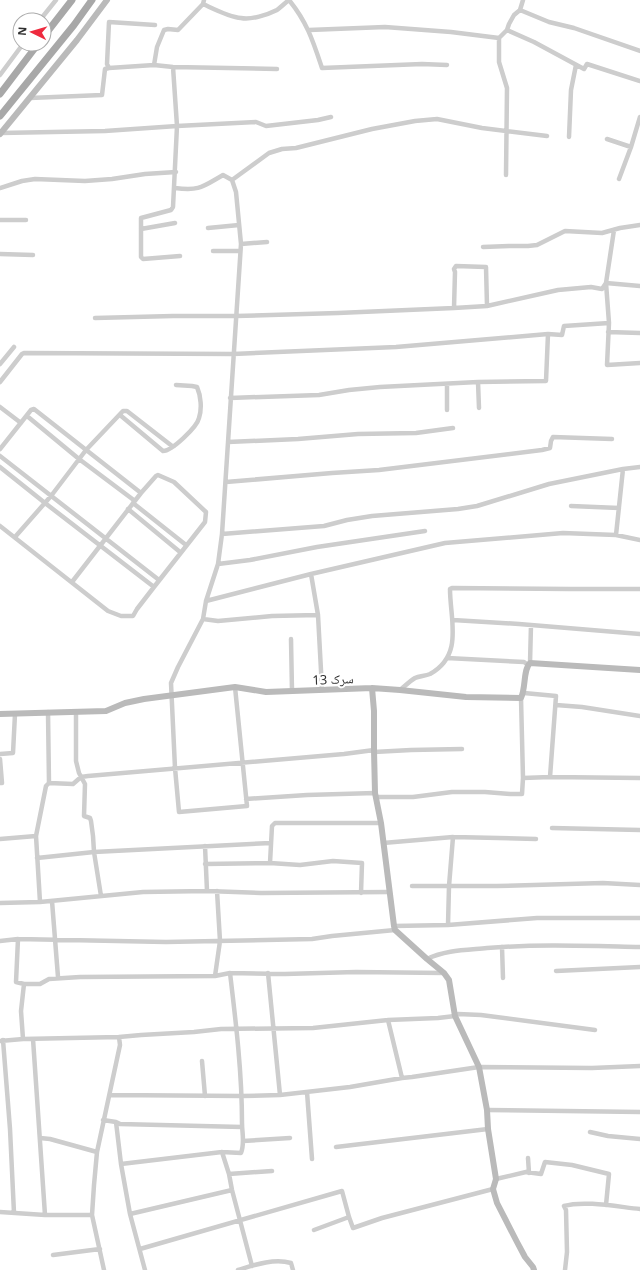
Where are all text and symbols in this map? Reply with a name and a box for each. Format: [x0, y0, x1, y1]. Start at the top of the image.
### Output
north arrow [12, 12, 52, 52]
text: N [14, 26, 29, 36]
street label: سرک 13 [312, 669, 354, 689]

